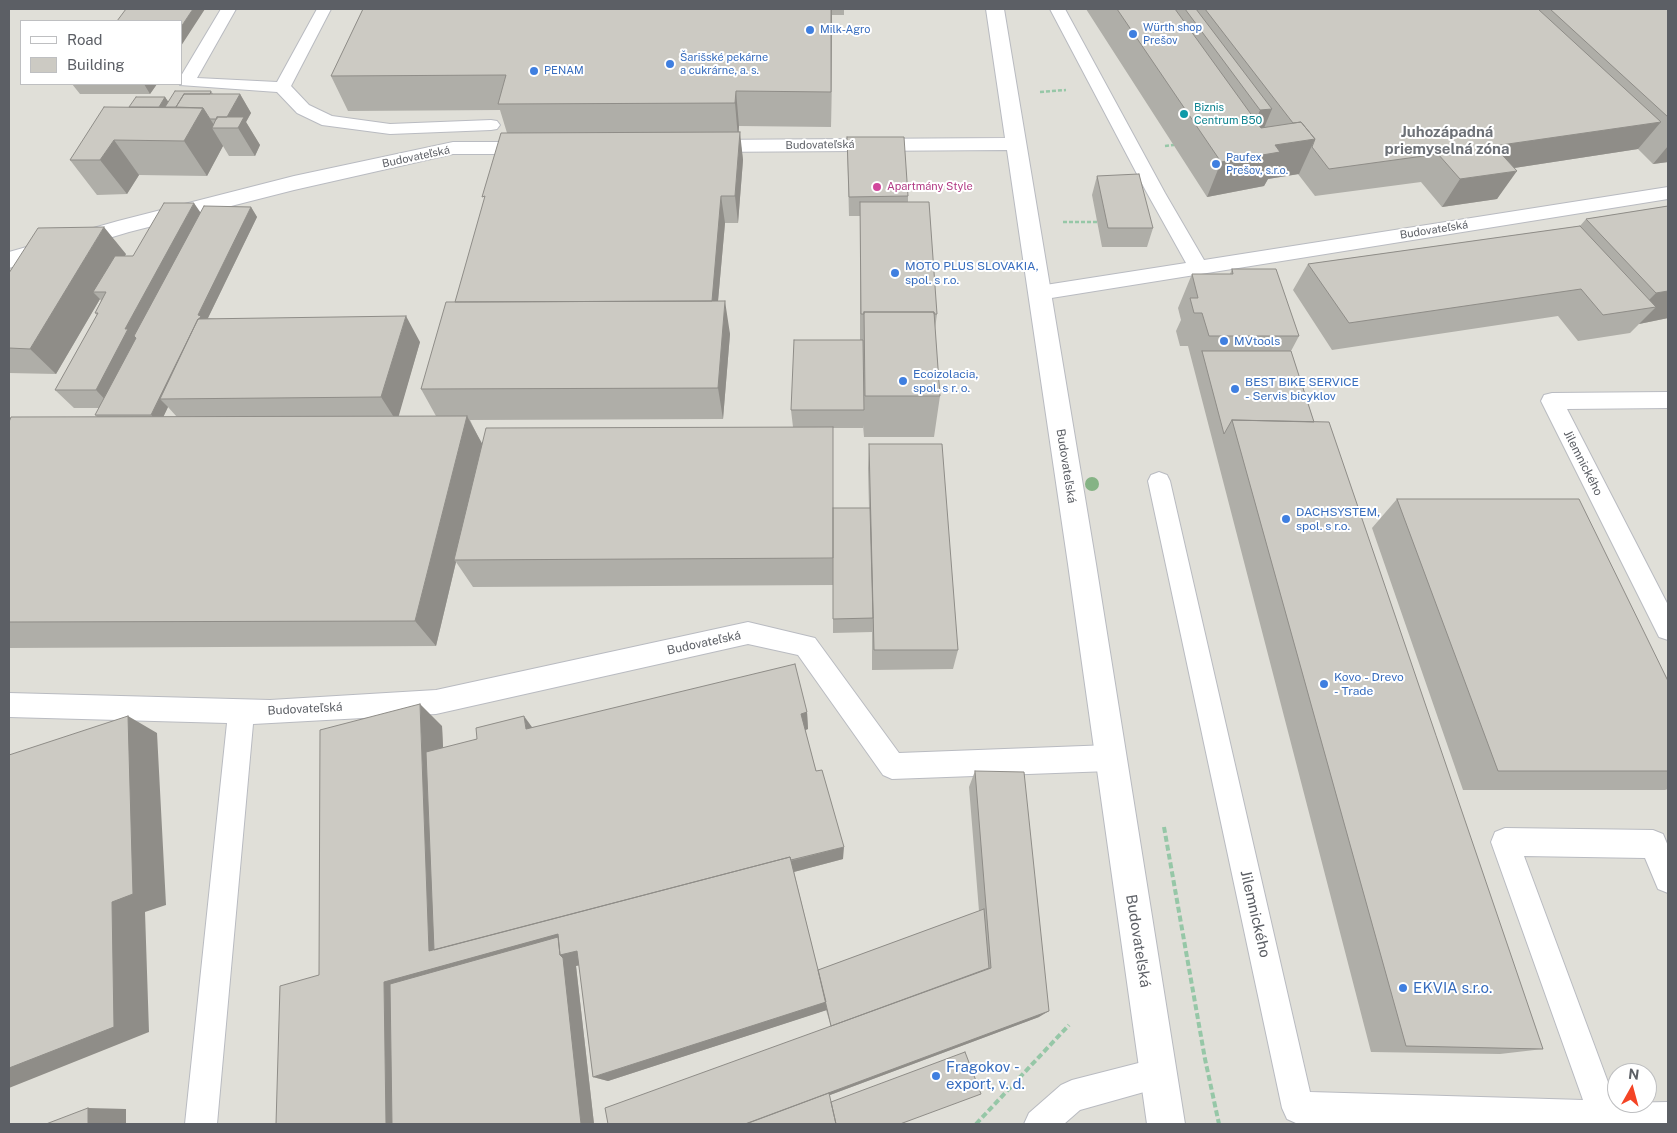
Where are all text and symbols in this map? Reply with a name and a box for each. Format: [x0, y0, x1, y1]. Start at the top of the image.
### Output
legend [20, 20, 182, 85]
place label: Würth shop Prešov [1143, 21, 1202, 47]
place label: Milk-Agro [820, 23, 870, 37]
marker: Milk-Agro [804, 24, 816, 36]
marker: Würth shop Prešov [1127, 28, 1139, 40]
text: Road [67, 31, 103, 48]
place label: Šarišské pekárne a cukrárne, a. s. [680, 51, 768, 77]
text: Building [67, 56, 125, 73]
marker: Šarišské pekárne a cukrárne, a. s. [664, 58, 676, 70]
place label: PENAM [544, 64, 584, 78]
marker: PENAM [528, 65, 540, 77]
place label: Biznis Centrum B50 [1194, 101, 1262, 127]
marker: Biznis Centrum B50 [1178, 108, 1190, 120]
district label: Juhozápadná priemyselná zóna [1385, 123, 1509, 158]
street label: Budovateľská [785, 138, 855, 152]
street label: Budovateľská [381, 143, 451, 171]
place label: Paufex Prešov, s.r.o. [1226, 151, 1288, 177]
marker: Paufex Prešov, s.r.o. [1210, 158, 1222, 170]
place label: Apartmány Style [887, 180, 973, 194]
marker: Apartmány Style [871, 181, 883, 193]
street label: Budovateľská [1399, 218, 1469, 242]
place label: MOTO PLUS SLOVAKIA, spol. s r.o. [905, 259, 1039, 287]
marker: MOTO PLUS SLOVAKIA, spol. s r.o. [889, 267, 901, 279]
place label: MVtools [1234, 334, 1280, 348]
marker: MVtools [1218, 335, 1230, 347]
place label: Ecoizolacia, spol. s r. o. [913, 367, 978, 395]
marker: Ecoizolacia, spol. s r. o. [897, 375, 909, 387]
place label: BEST BIKE SERVICE - Servis bicyklov [1245, 375, 1359, 403]
marker: BEST BIKE SERVICE - Servis bicyklov [1229, 383, 1241, 395]
street label: Budovateľská [1053, 428, 1079, 504]
street label: Jilemnického [1560, 428, 1606, 498]
place label: DACHSYSTEM, spol. s r.o. [1296, 505, 1380, 533]
marker: DACHSYSTEM, spol. s r.o. [1280, 513, 1292, 525]
street label: Budovateľská [666, 628, 742, 658]
place label: Kovo - Drevo - Trade [1334, 670, 1404, 698]
marker: Kovo - Drevo - Trade [1318, 678, 1330, 690]
street label: Budovateľská [267, 700, 343, 718]
street label: Jilemnického [1236, 868, 1274, 960]
street label: Budovateľská [1122, 893, 1154, 989]
place label: EKVIA s.r.o. [1413, 979, 1492, 997]
marker: EKVIA s.r.o. [1397, 982, 1409, 994]
place label: Fragokov - export, v. d. [946, 1058, 1025, 1093]
north arrow [1607, 1063, 1657, 1113]
text: N [1627, 1065, 1640, 1083]
marker: Fragokov - export, v. d. [930, 1070, 942, 1082]

